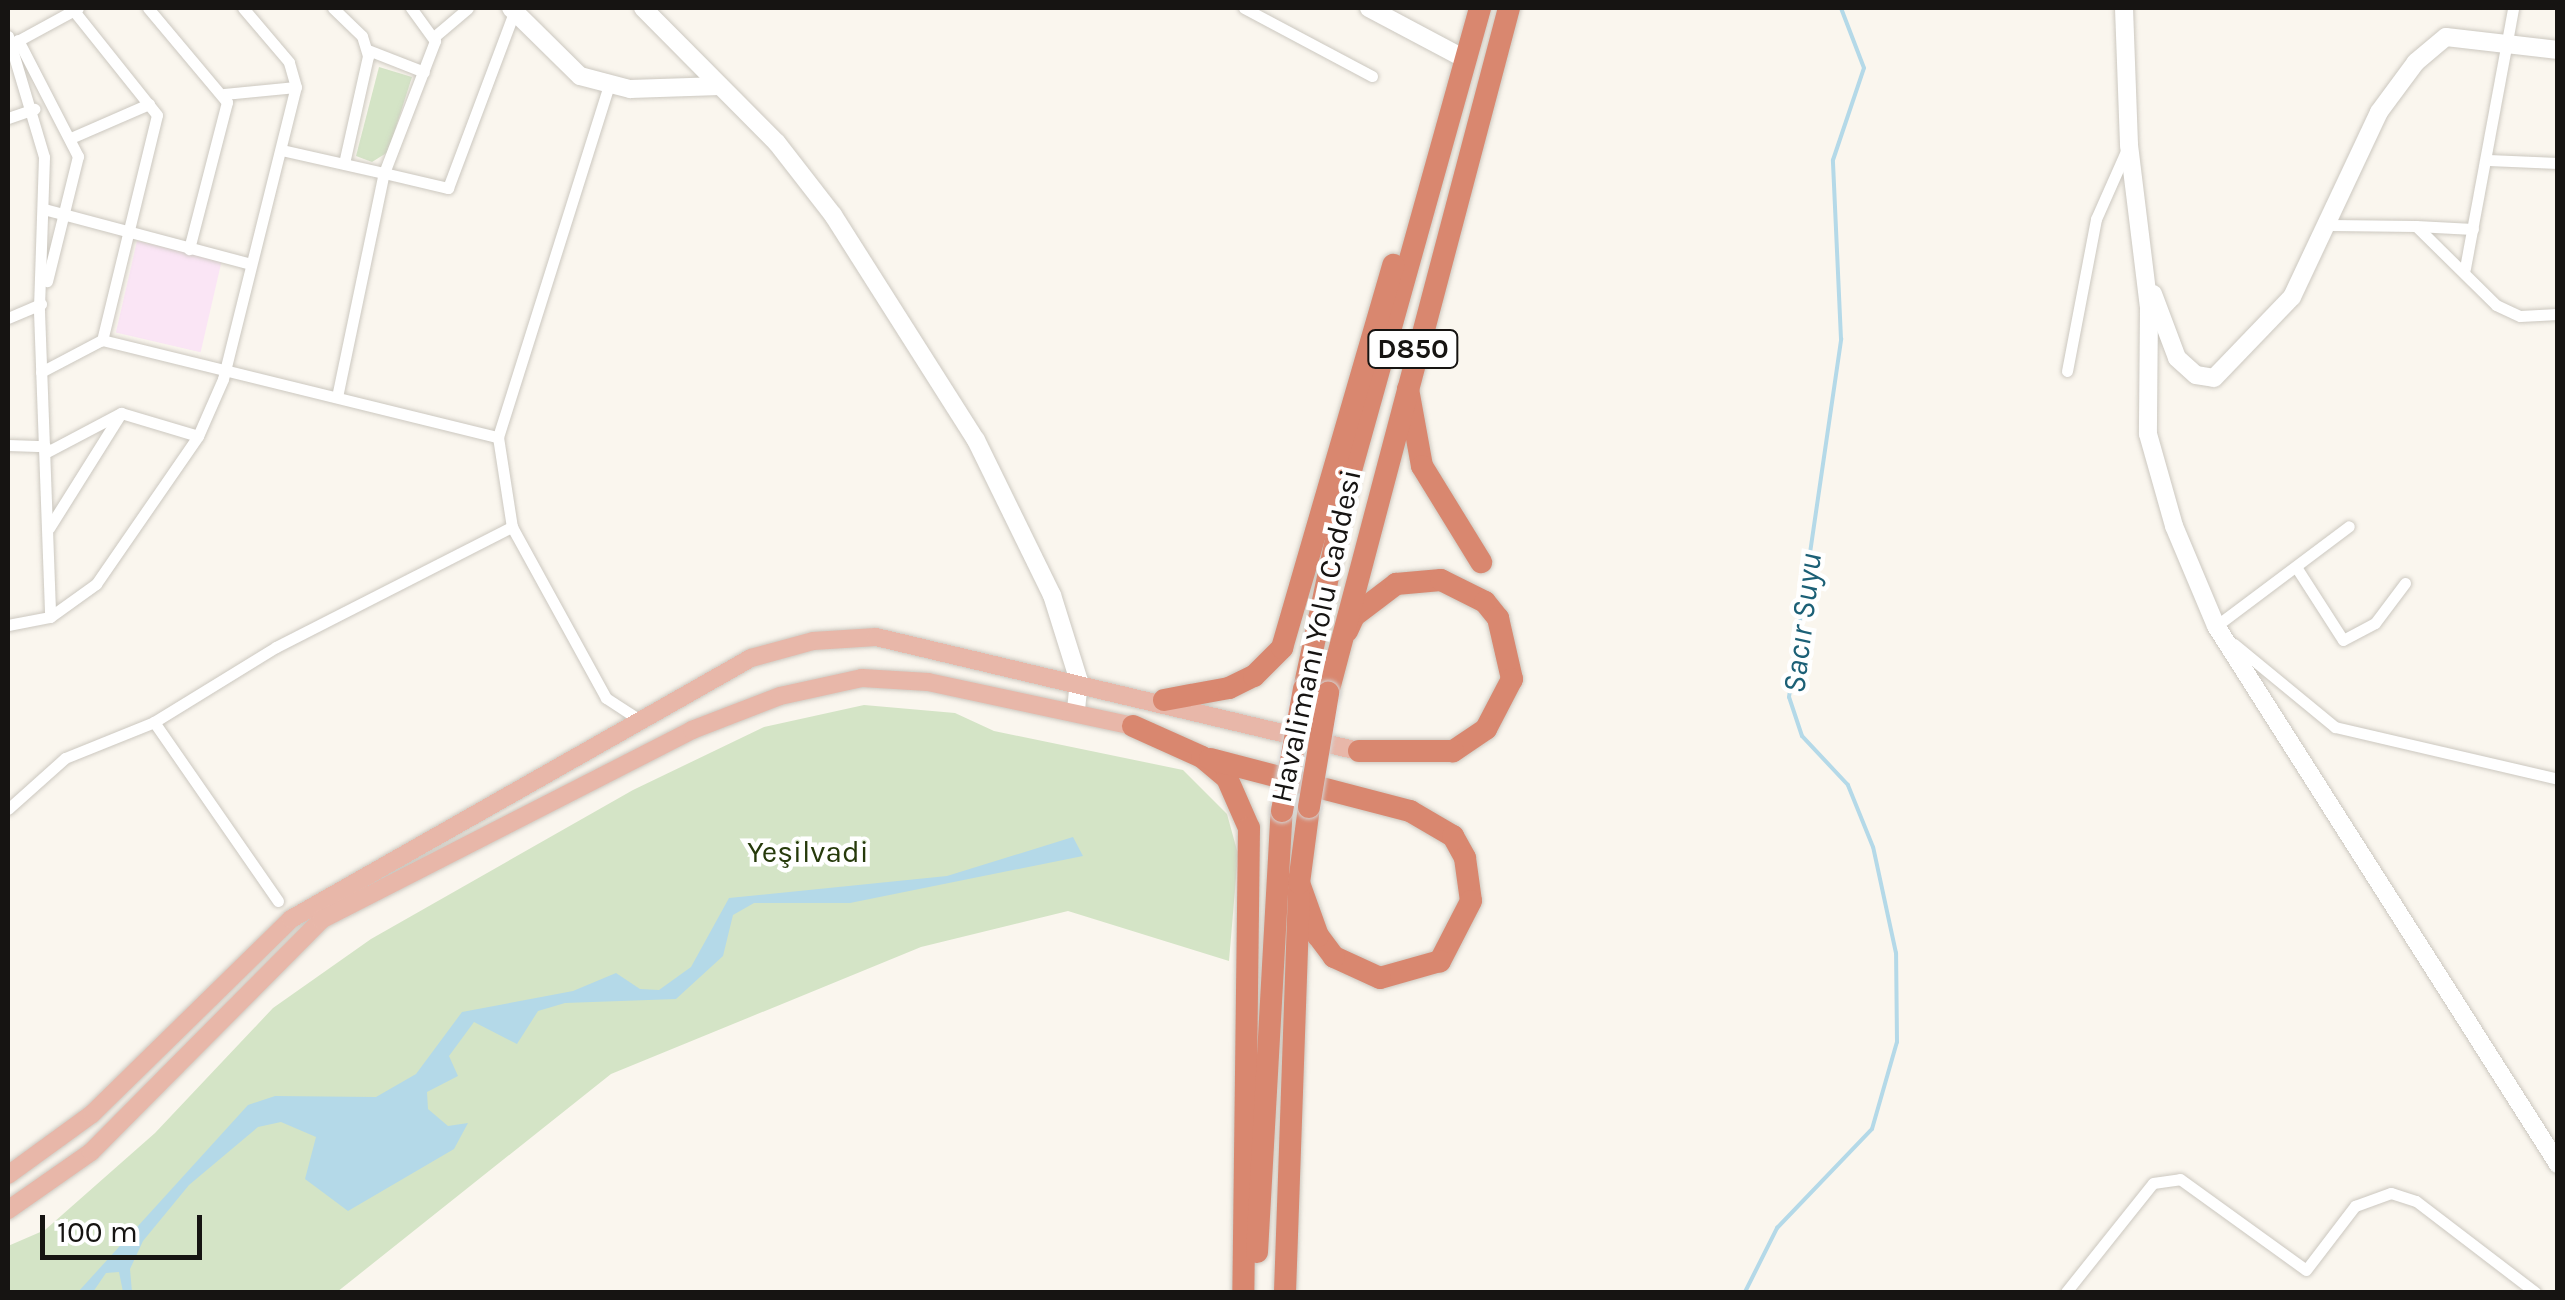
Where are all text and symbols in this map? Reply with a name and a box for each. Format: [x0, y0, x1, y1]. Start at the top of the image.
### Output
road number: D850 [1366, 326, 1460, 372]
street label: Havalimanı Yolu Caddesi [1263, 466, 1369, 806]
water label: Sacır Suyu [1775, 551, 1831, 695]
park label: Yeşilvadi [747, 834, 869, 870]
scale bar [45, 1195, 208, 1257]
text: 100 m [57, 1214, 138, 1250]

